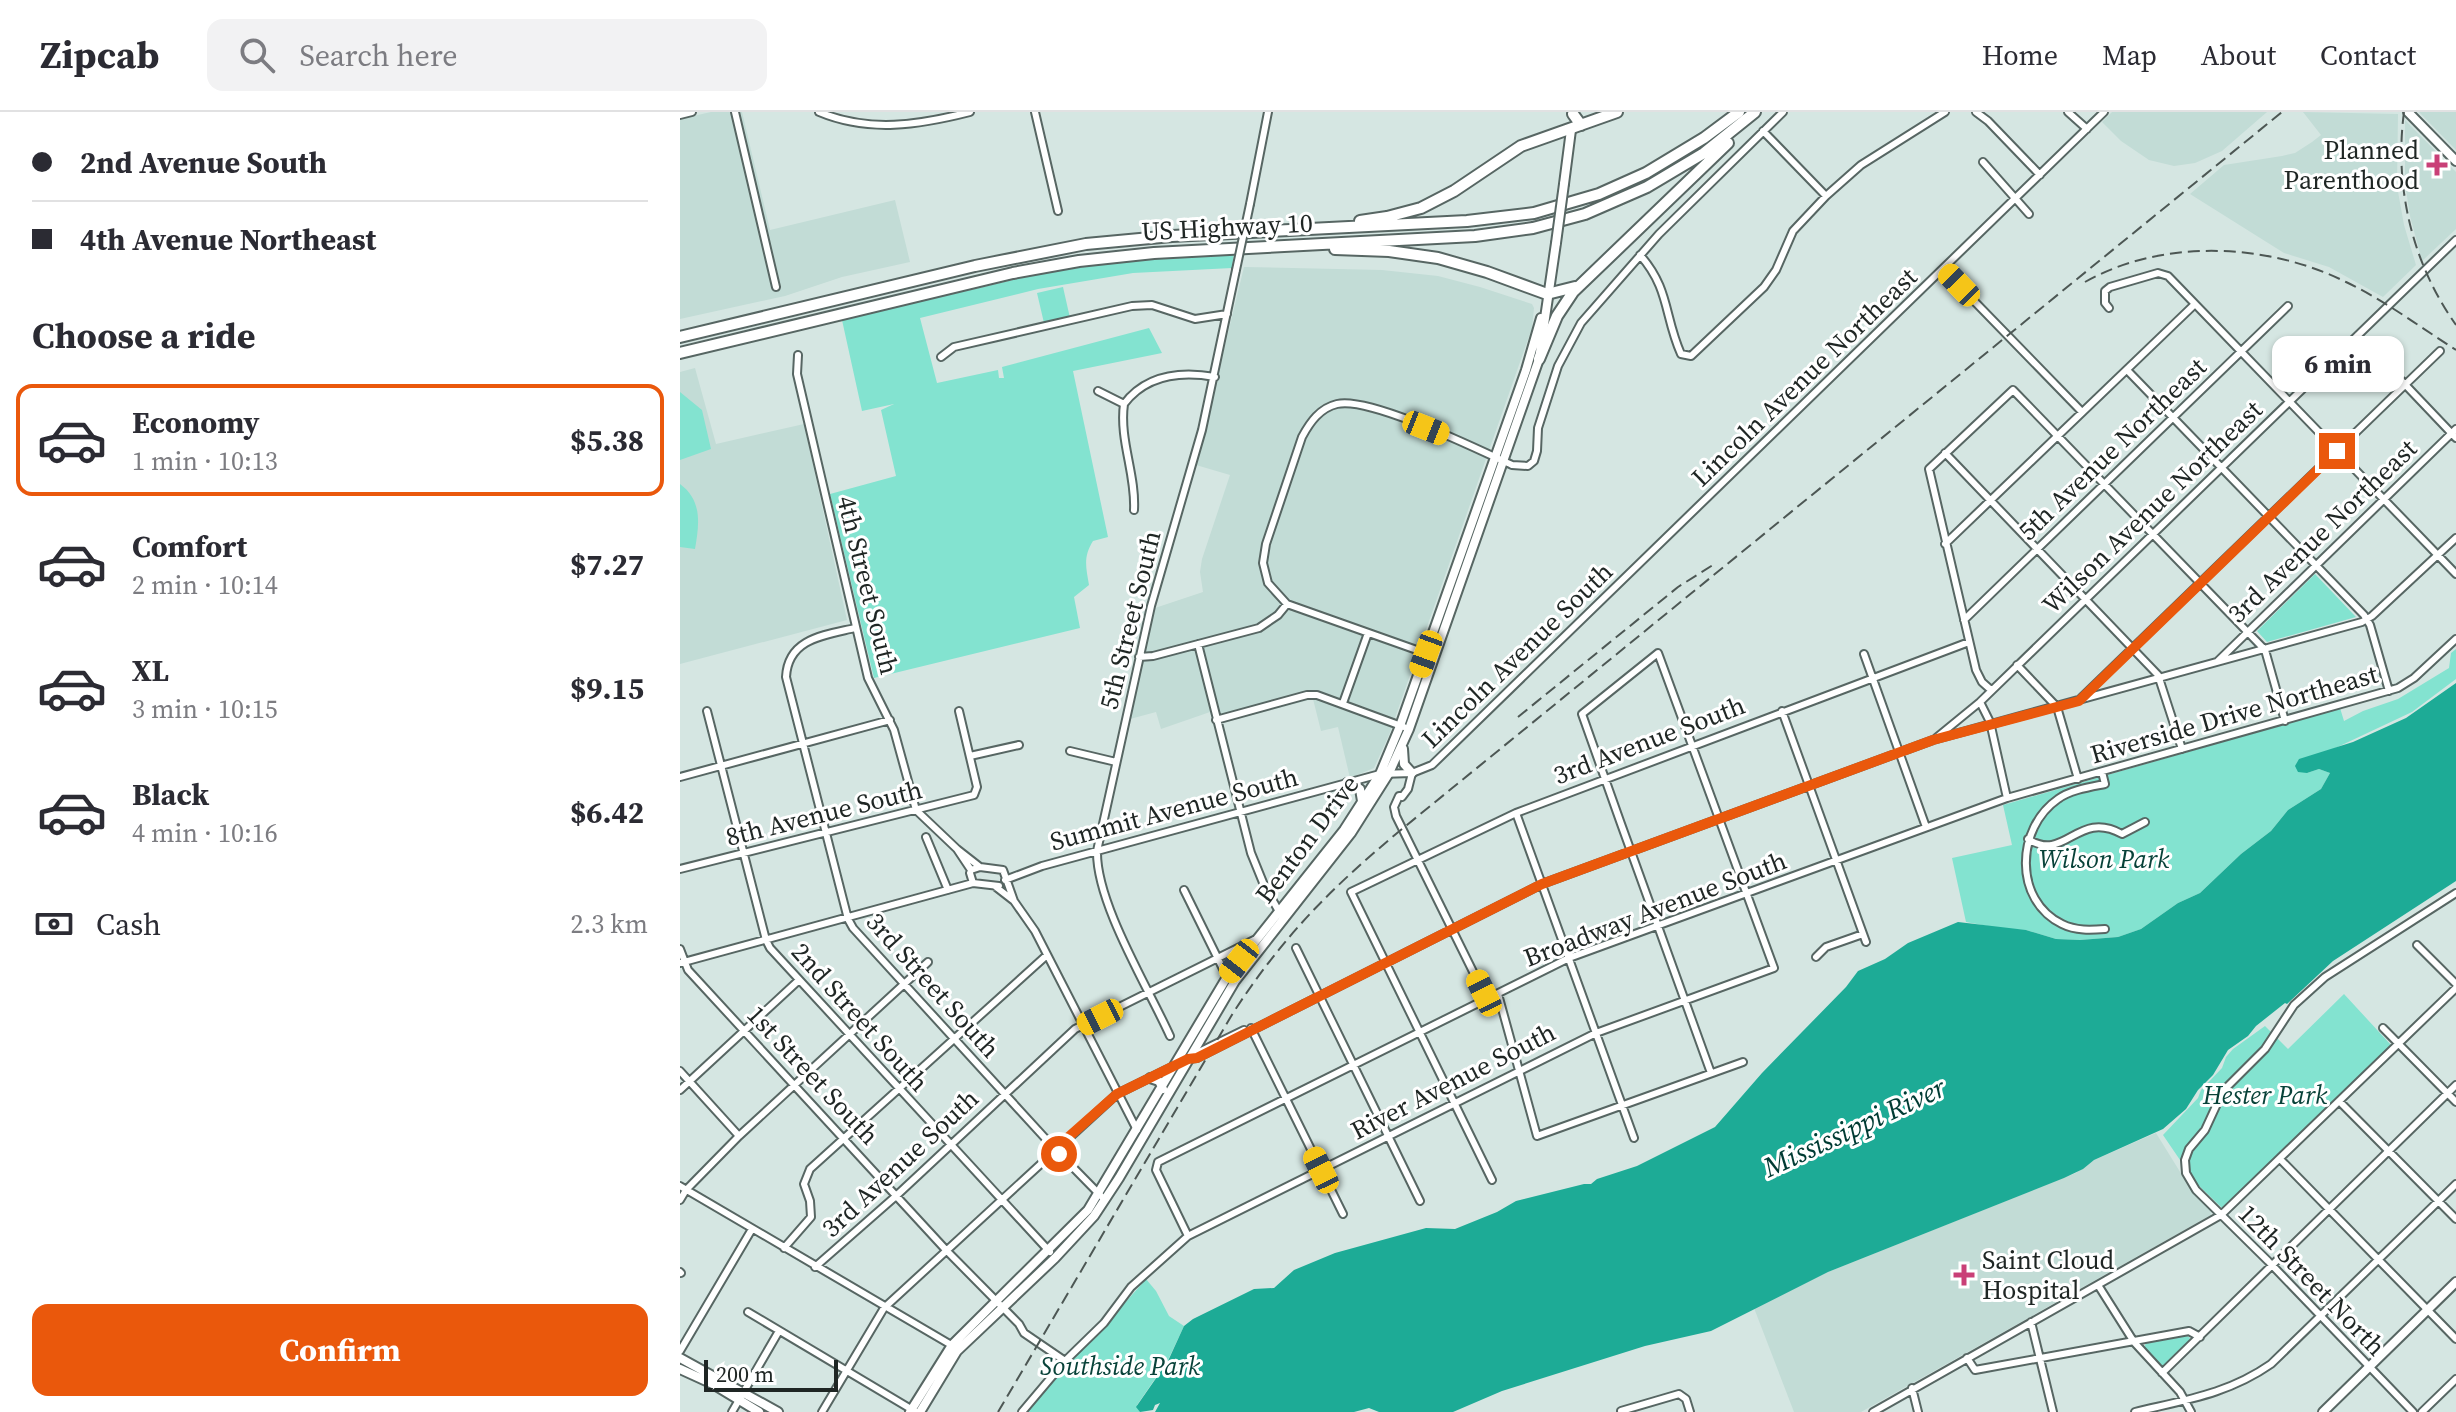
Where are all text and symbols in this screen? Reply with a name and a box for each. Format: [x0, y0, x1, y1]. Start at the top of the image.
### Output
search box [207, 19, 767, 91]
text: Zipcab [40, 29, 159, 81]
icon: search [235, 33, 279, 77]
text: Search here [299, 35, 458, 76]
text: Home [1982, 36, 2058, 74]
text: Map [2102, 36, 2157, 74]
text: About [2201, 36, 2276, 74]
text: Contact [2320, 36, 2416, 74]
place label: Planned Parenthood [2284, 132, 2419, 198]
text: 2nd Avenue South [80, 142, 327, 183]
marker: Planned Parenthood [2426, 154, 2448, 176]
street label: US Highway 10 [1140, 205, 1314, 249]
text: 4th Avenue Northeast [80, 219, 376, 260]
street label: Lincoln Avenue Northeast [1683, 259, 1925, 495]
car [1934, 259, 1984, 311]
text: Choose a ride [32, 311, 255, 360]
callout: 6 min [2271, 335, 2403, 391]
text: 6 min [2304, 346, 2372, 382]
street label: 5th Avenue Northeast [2010, 349, 2215, 548]
street label: Wilson Avenue Northeast [2034, 392, 2270, 622]
text: Economy [132, 402, 260, 443]
icon: car [36, 404, 108, 476]
car [1399, 408, 1453, 448]
text: $5.38 [570, 420, 644, 461]
street label: 3rd Avenue Northeast [2219, 431, 2425, 631]
route end [2319, 433, 2355, 469]
text: 1 min · 10:13 [132, 443, 278, 479]
street label: 4th Street South [828, 492, 908, 678]
text: Comfort [132, 526, 247, 567]
street label: 5th Street South [1090, 527, 1170, 713]
icon: car [36, 528, 108, 600]
text: $7.27 [570, 544, 644, 585]
street label: Lincoln Avenue South [1413, 554, 1621, 756]
text: 2 min · 10:14 [132, 567, 278, 603]
car [1407, 627, 1445, 681]
text: XL [132, 650, 169, 691]
icon: car [36, 652, 108, 724]
street label: Riverside Drive Northeast [2086, 656, 2382, 772]
text: $9.15 [570, 668, 644, 709]
street label: 3rd Avenue South [1548, 687, 1750, 793]
text: 3 min · 10:15 [132, 691, 278, 727]
street label: Summit Avenue South [1046, 759, 1302, 859]
street label: Benton Drive [1247, 767, 1367, 911]
street label: 8th Avenue South [722, 771, 926, 855]
text: Black [132, 774, 209, 815]
icon: car [36, 776, 108, 848]
text: $6.42 [570, 792, 644, 833]
text: 4 min · 10:16 [132, 815, 278, 851]
park label: Wilson Park [2039, 841, 2170, 877]
street label: Broadway Avenue South [1518, 842, 1792, 976]
icon: cash [32, 902, 76, 946]
text: Cash [96, 904, 161, 945]
street label: 3rd Street South [858, 904, 1008, 1066]
text: 2.3 km [570, 906, 648, 942]
street label: 2nd Street South [783, 935, 937, 1099]
car [1215, 935, 1263, 987]
car [1463, 966, 1505, 1020]
car [1073, 995, 1127, 1039]
street label: 1st Street South [739, 997, 887, 1153]
street label: River Avenue South [1345, 1014, 1561, 1148]
water label: Mississippi River [1756, 1068, 1952, 1186]
park label: Hester Park [2202, 1077, 2328, 1113]
street label: 3rd Avenue South [814, 1081, 986, 1245]
route start [1041, 1136, 1077, 1172]
car [1300, 1143, 1342, 1197]
street label: 12th Street North [2230, 1196, 2394, 1364]
place label: Saint Cloud Hospital [1982, 1242, 2114, 1308]
marker: Saint Cloud Hospital [1953, 1264, 1975, 1286]
button: Confirm [32, 1304, 648, 1396]
park label: Southside Park [1040, 1348, 1201, 1384]
scale bar [704, 1356, 838, 1392]
text: 200 m [716, 1359, 774, 1389]

